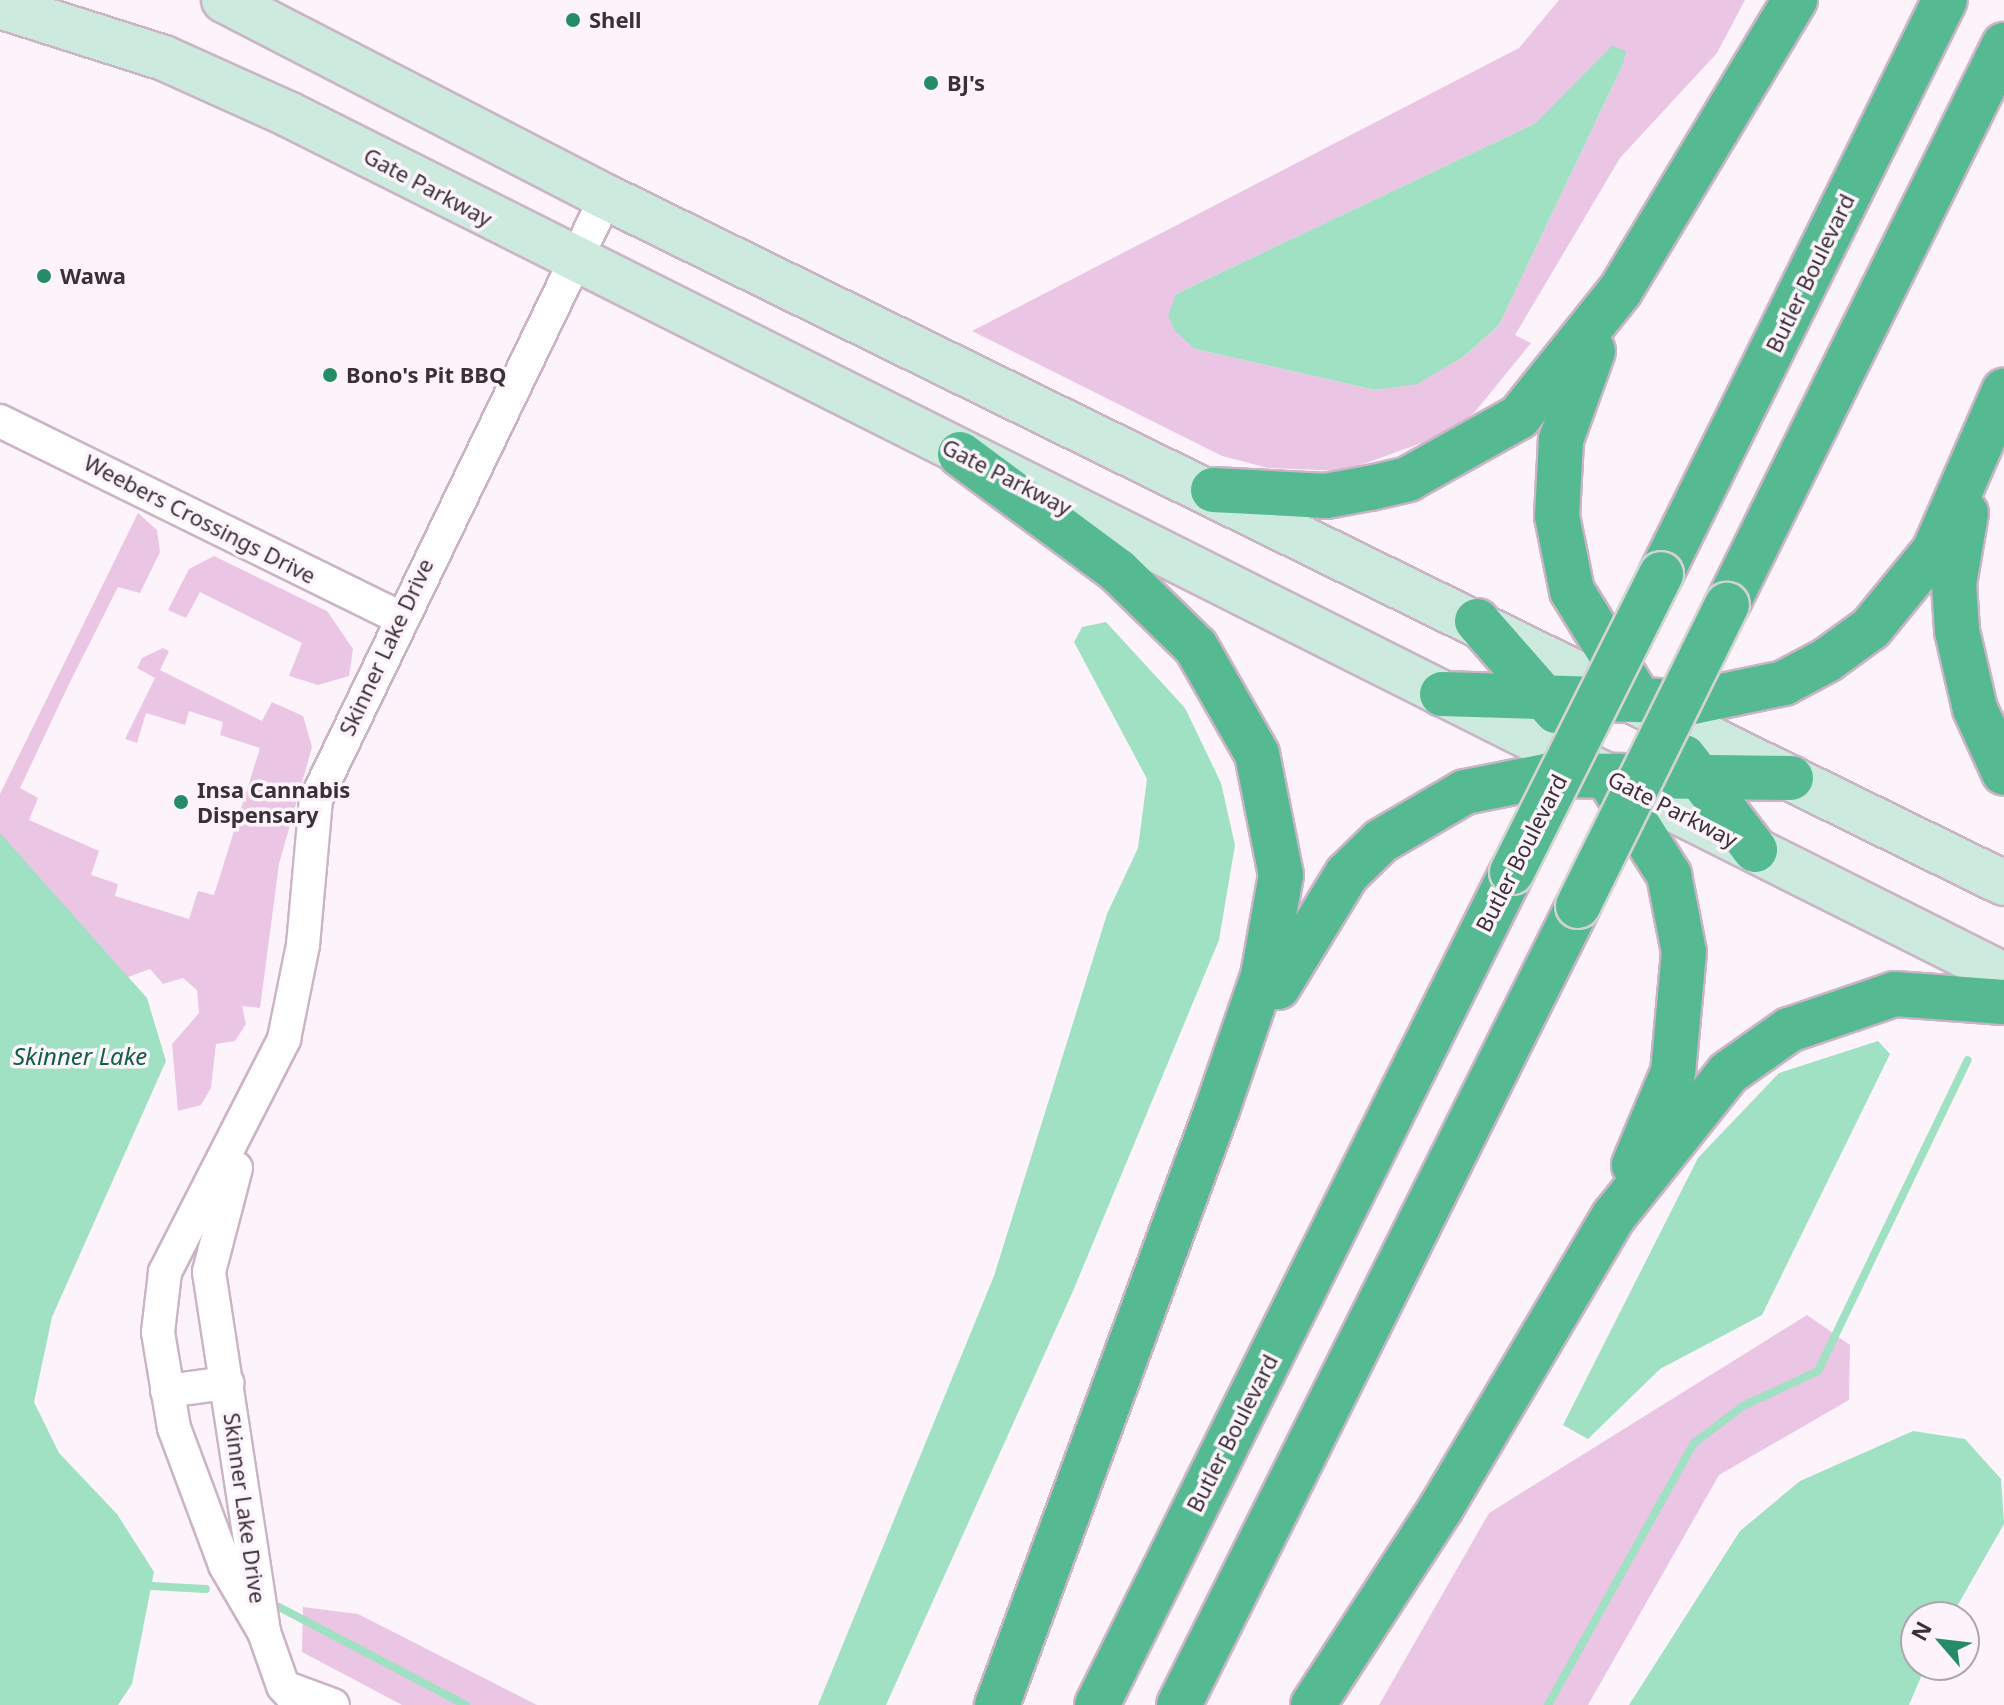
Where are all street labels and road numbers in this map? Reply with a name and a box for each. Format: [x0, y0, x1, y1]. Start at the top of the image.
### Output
street label: Gate Parkway [359, 142, 497, 232]
street label: Butler Boulevard [1760, 189, 1860, 357]
street label: Gate Parkway [938, 433, 1076, 521]
street label: Weebers Crossings Drive [80, 449, 320, 589]
street label: Skinner Lake Drive [333, 554, 439, 740]
street label: Gate Parkway [1604, 765, 1742, 853]
street label: Butler Boulevard [1470, 770, 1572, 936]
street label: Butler Boulevard [1181, 1350, 1283, 1516]
street label: Skinner Lake Drive [219, 1411, 271, 1605]

